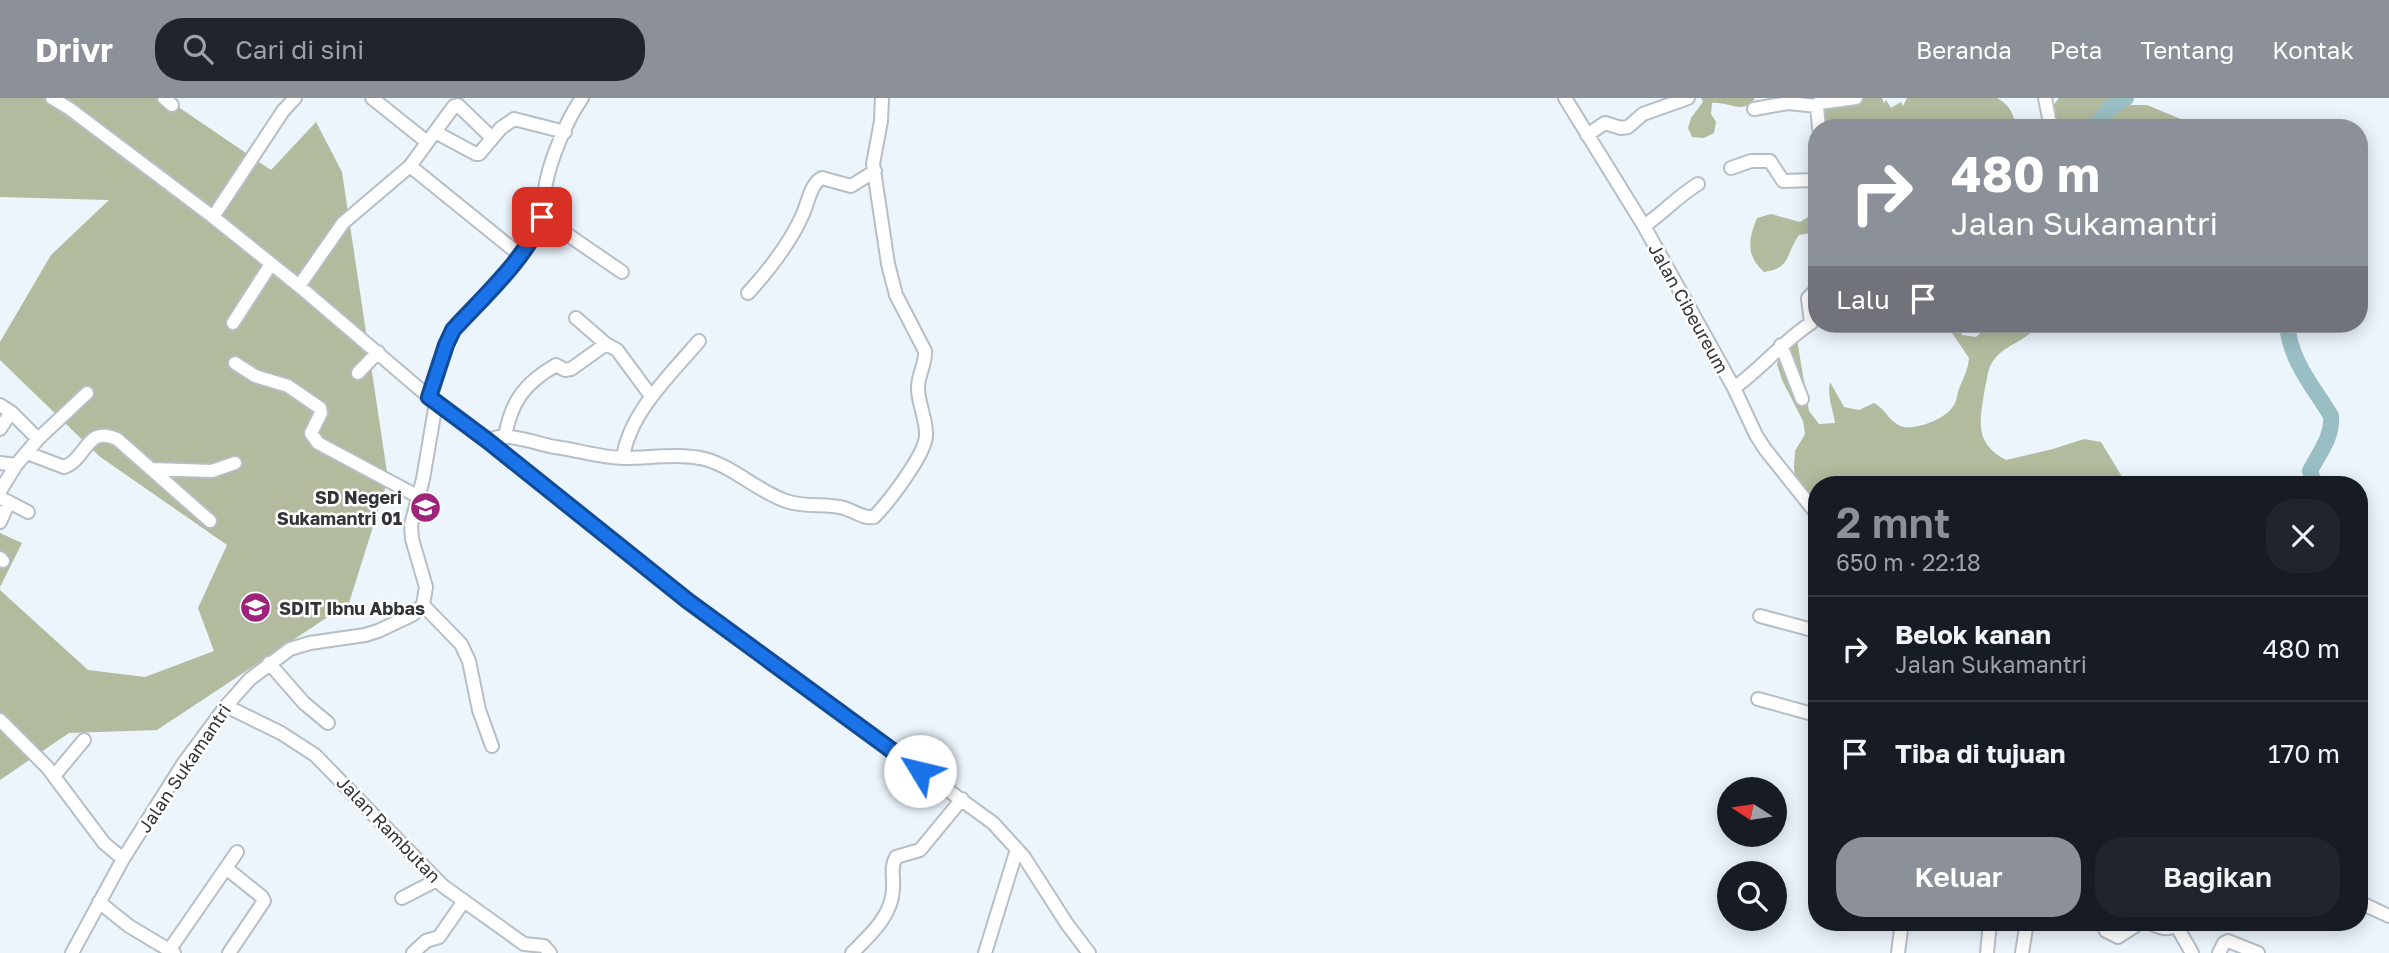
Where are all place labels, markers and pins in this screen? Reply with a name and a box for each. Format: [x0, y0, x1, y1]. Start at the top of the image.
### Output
pin [512, 187, 572, 247]
place label: SD Negeri Sukamantri 01 [277, 486, 402, 529]
school or university icon: SD Negeri Sukamantri 01 [408, 490, 442, 524]
school or university icon: SDIT Ibnu Abbas [239, 591, 273, 625]
place label: SDIT Ibnu Abbas [279, 597, 425, 619]

